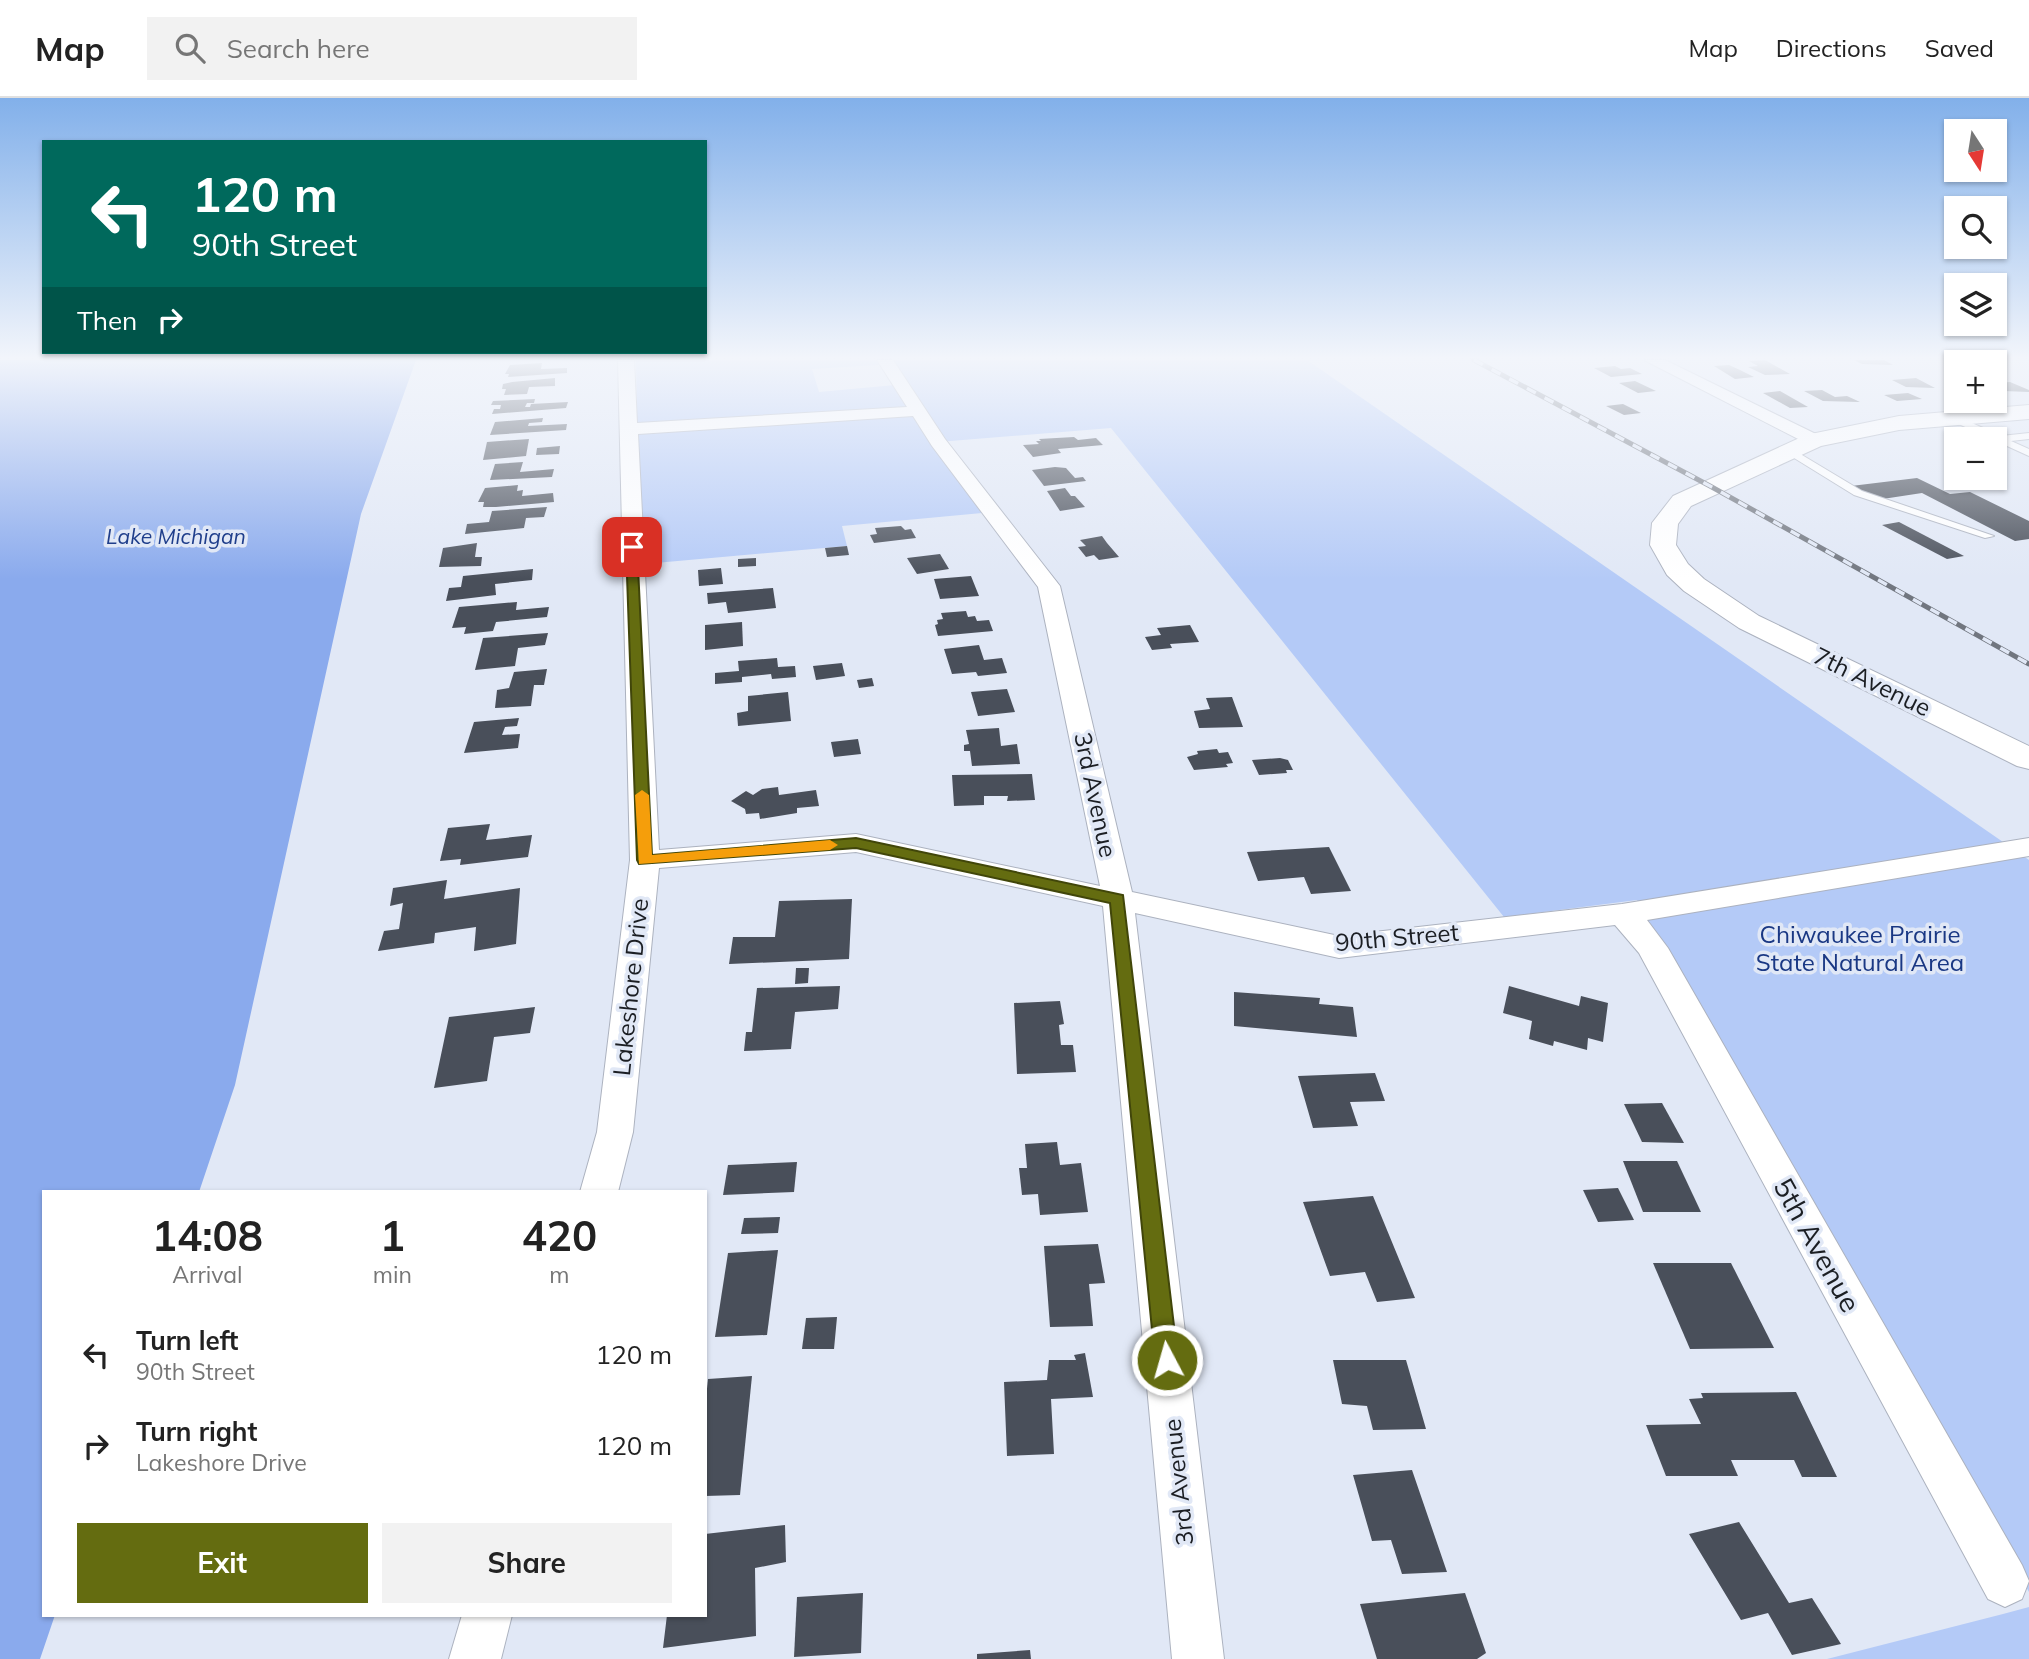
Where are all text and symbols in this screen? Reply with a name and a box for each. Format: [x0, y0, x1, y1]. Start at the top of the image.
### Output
search box [147, 17, 637, 80]
text: Map [35, 28, 105, 69]
icon: search [171, 29, 209, 67]
text: Search here [227, 32, 370, 65]
text: Map [1688, 33, 1738, 63]
text: Directions [1776, 33, 1887, 63]
text: Saved [1925, 33, 1994, 63]
north arrow [1944, 119, 2007, 182]
map controls [1944, 119, 2007, 490]
text: 120 m [192, 163, 338, 224]
icon: left [77, 168, 168, 259]
button: search [1944, 196, 2007, 259]
text: 90th Street [192, 224, 357, 264]
button: layers [1944, 273, 2007, 336]
icon: right [151, 301, 189, 339]
text: Then [77, 304, 137, 337]
button: + [1944, 350, 2007, 413]
button: − [1944, 427, 2007, 490]
pin [602, 517, 662, 577]
water label: Lake Michigan [106, 523, 246, 549]
icon: arrive [613, 528, 651, 566]
street label: 7th Avenue [1809, 640, 1936, 722]
street label: 3rd Avenue [1068, 729, 1124, 860]
street label: Lakeshore Drive [606, 897, 654, 1077]
street label: 90th Street [1334, 917, 1460, 957]
park label: Chiwaukee Prairie State Natural Area [1756, 919, 1964, 977]
street label: 5th Avenue [1766, 1172, 1869, 1318]
text: 14:08 [152, 1209, 263, 1262]
text: 1 [380, 1209, 405, 1262]
text: 420 [522, 1209, 597, 1262]
text: Arrival [172, 1260, 243, 1289]
text: min [373, 1260, 412, 1289]
text: m [549, 1260, 570, 1289]
position arrow [1130, 1323, 1204, 1397]
text: Turn left [136, 1324, 238, 1357]
icon: left [77, 1336, 115, 1374]
text: 120 m [596, 1338, 672, 1371]
text: 90th Street [136, 1357, 255, 1386]
text: Turn right [136, 1415, 257, 1448]
street label: 3rd Avenue [1156, 1417, 1200, 1547]
icon: right [77, 1427, 115, 1465]
text: 120 m [596, 1429, 672, 1462]
text: Lakeshore Drive [136, 1448, 307, 1477]
button: Exit [77, 1523, 368, 1603]
button: Share [382, 1523, 672, 1603]

